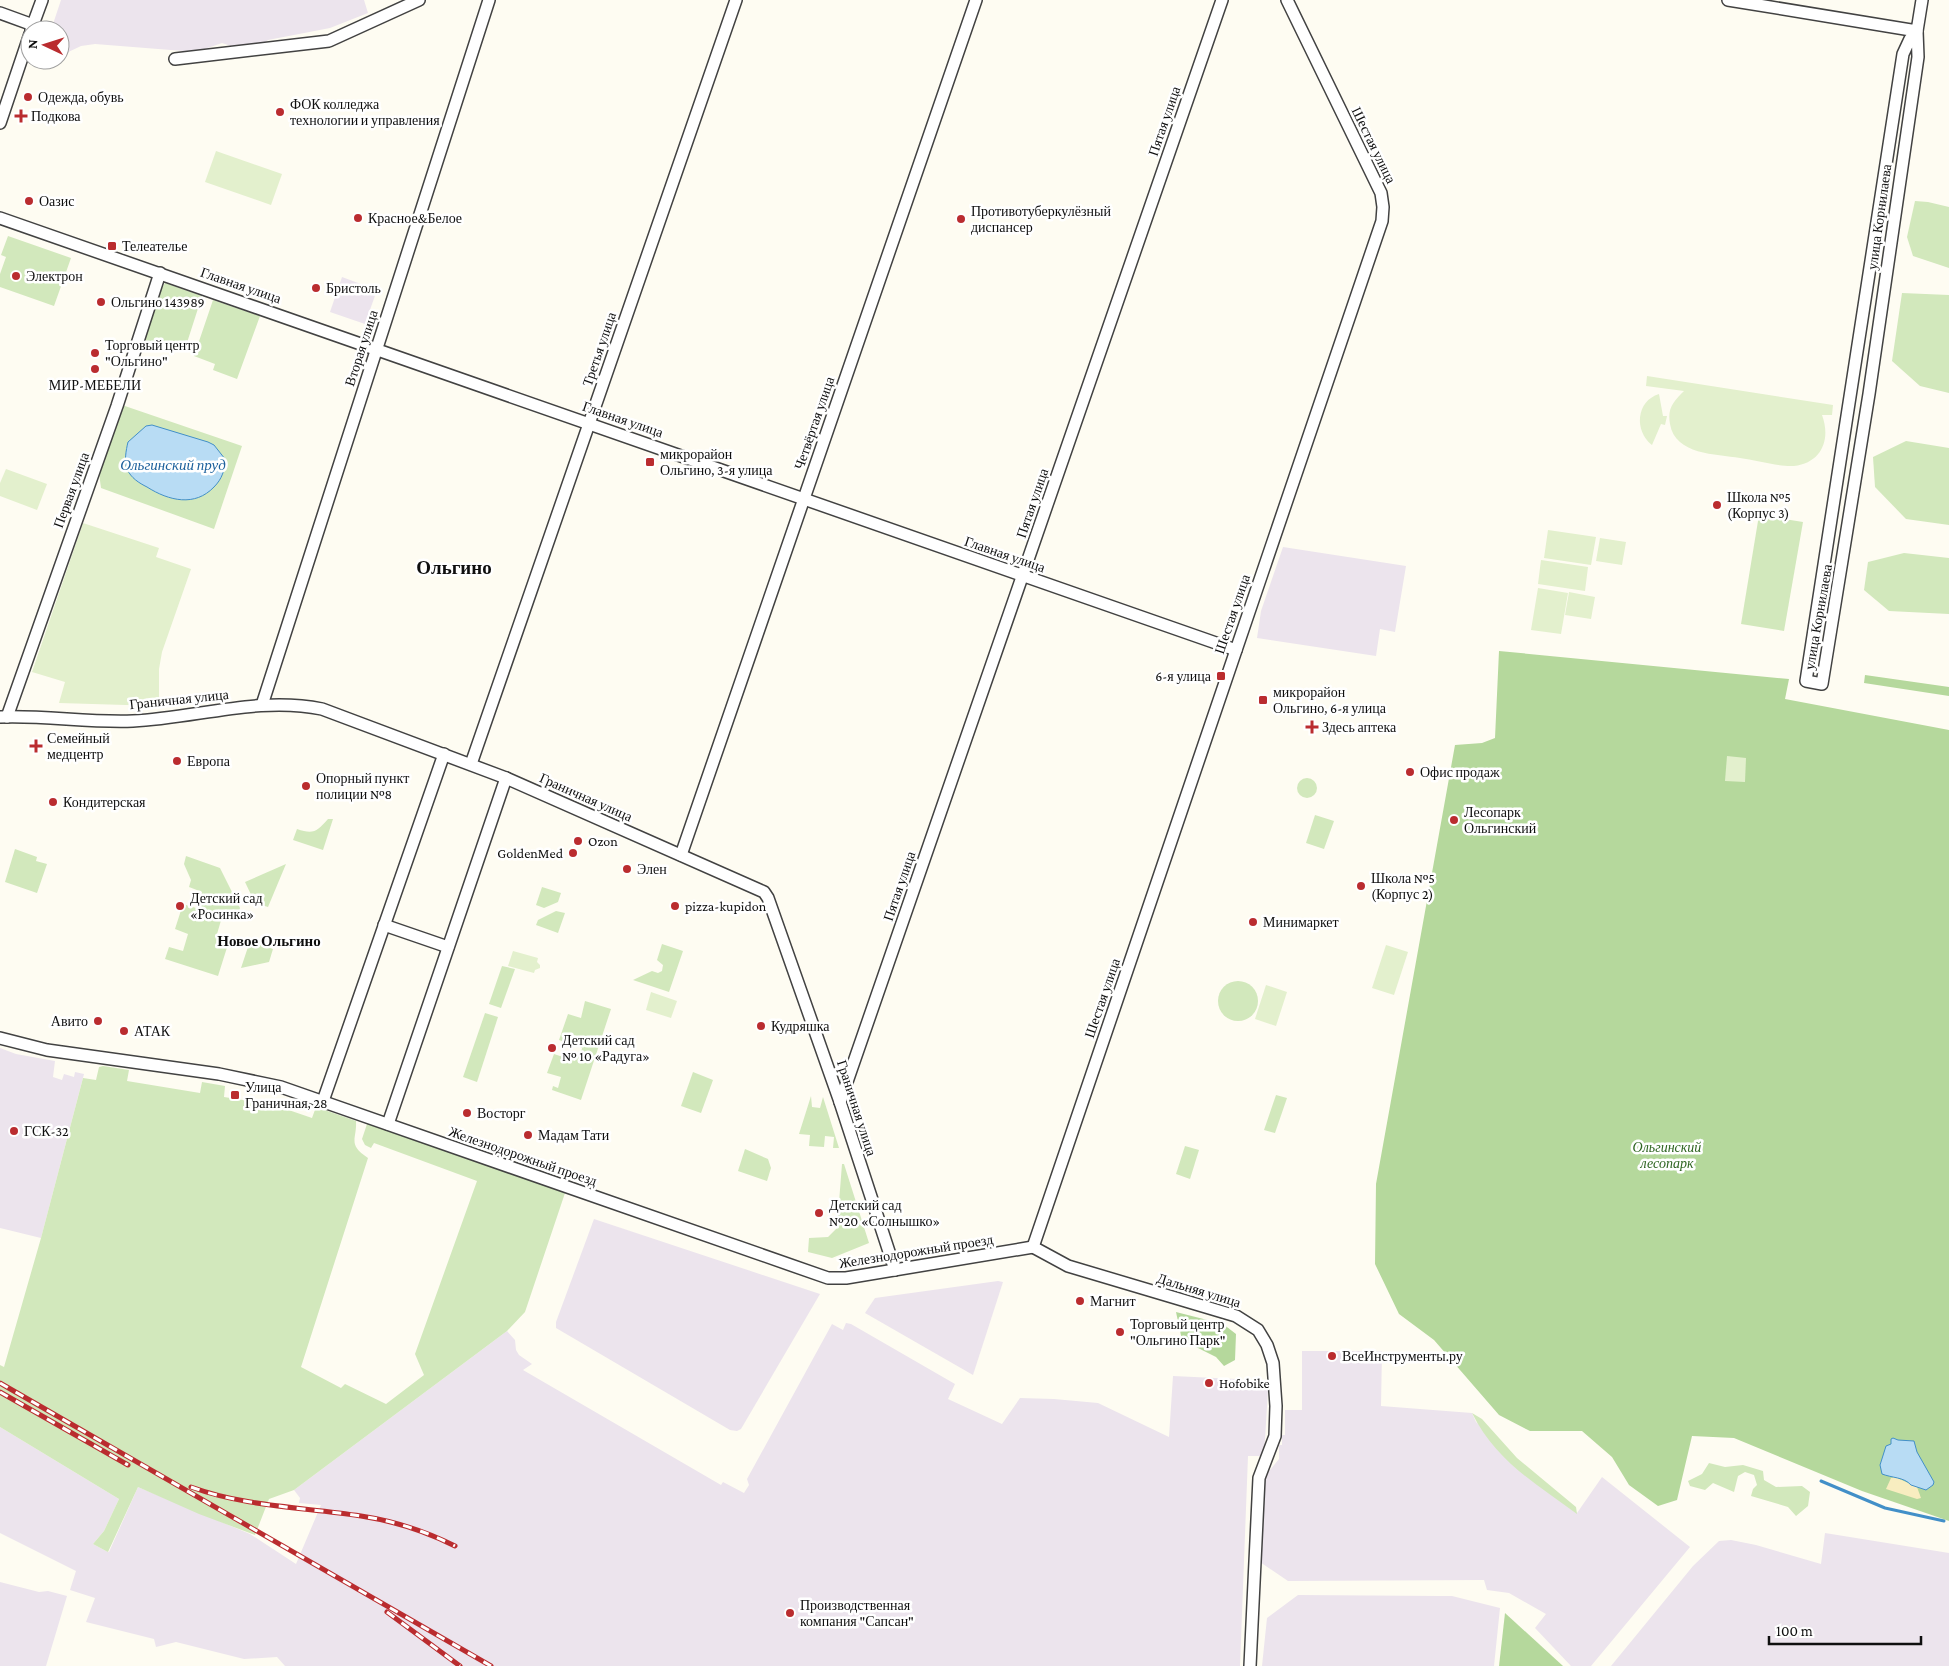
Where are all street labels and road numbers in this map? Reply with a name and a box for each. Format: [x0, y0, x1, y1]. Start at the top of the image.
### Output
street label: Пятая улица [1145, 83, 1184, 158]
street label: Шестая улица [1349, 104, 1400, 187]
street label: улица Корнилаева [1864, 162, 1894, 271]
street label: Главная улица [199, 264, 284, 307]
street label: Вторая улица [341, 307, 381, 388]
street label: Третья улица [579, 309, 619, 388]
street label: Четвёртая улица [791, 374, 838, 472]
street label: Главная улица [581, 398, 666, 441]
street label: Первая улица [50, 449, 92, 530]
street label: Пятая улица [1013, 465, 1052, 540]
street label: Главная улица [963, 533, 1048, 576]
street label: улица Корнилаева [1801, 562, 1835, 671]
street label: Шестая улица [1211, 571, 1253, 656]
street label: Граничная улица [129, 686, 230, 712]
street label: Граничная улица [537, 769, 636, 825]
street label: Пятая улица [880, 848, 919, 923]
street label: Шестая улица [1081, 955, 1123, 1040]
street label: Граничная улица [834, 1058, 880, 1159]
street label: Железнодорожный проезд [447, 1123, 599, 1189]
street label: Железнодорожный проезд [838, 1231, 994, 1271]
street label: Дальняя улица [1155, 1270, 1244, 1311]

